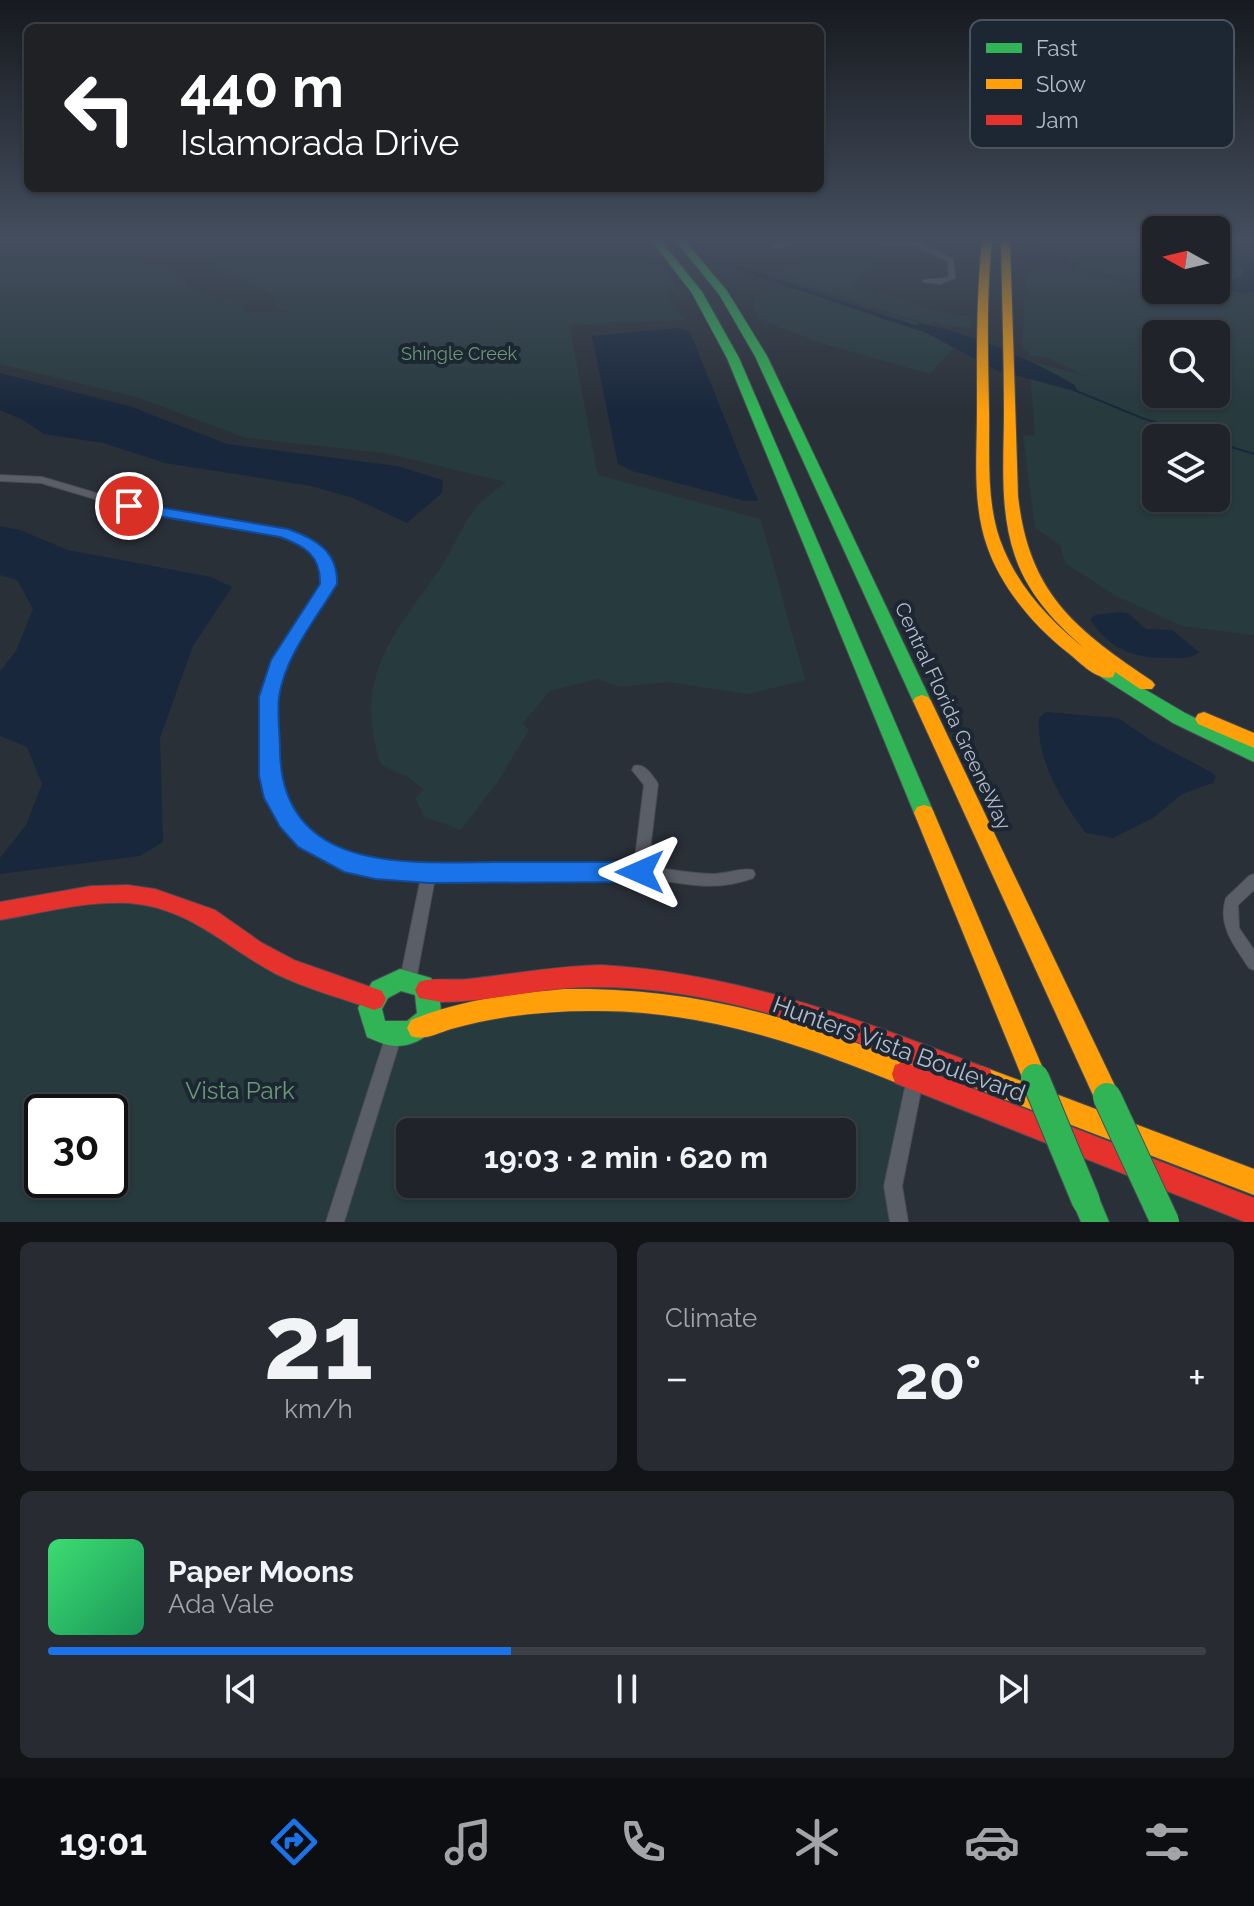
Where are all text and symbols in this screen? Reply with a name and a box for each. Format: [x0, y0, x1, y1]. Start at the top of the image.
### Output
legend [970, 20, 1234, 148]
text: Fast [1036, 35, 1078, 61]
text: 440 m [180, 54, 344, 120]
icon: left [48, 56, 152, 160]
text: Slow [1036, 71, 1086, 97]
text: Jam [1036, 107, 1079, 133]
text: Islamorada Drive [180, 121, 459, 163]
north arrow [1142, 216, 1230, 304]
map controls [1142, 216, 1230, 512]
button: search [1142, 320, 1230, 408]
park label: Shingle Creek [401, 343, 517, 364]
button: layers [1142, 424, 1230, 512]
pin [95, 472, 163, 540]
icon: arrive [107, 484, 151, 528]
street label: Central Florida GreeneWay [890, 598, 1016, 834]
position arrow [598, 830, 682, 914]
street label: Hunters Vista Boulevard [769, 989, 1029, 1108]
park label: Vista Park [185, 1076, 295, 1105]
speed limit sign: 30 [24, 1094, 128, 1198]
text: 19:03 · 2 min · 620 m [484, 1140, 768, 1175]
text: 21 [263, 1281, 374, 1403]
text: Climate [665, 1303, 757, 1333]
text: 20° [895, 1343, 982, 1413]
text: − [665, 1352, 689, 1403]
text: + [1188, 1352, 1206, 1403]
text: km/h [284, 1394, 353, 1424]
text: Paper Moons [168, 1554, 354, 1589]
text: Ada Vale [168, 1589, 274, 1619]
icon: previous [219, 1667, 263, 1711]
icon: pause [605, 1667, 649, 1711]
icon: next [991, 1667, 1035, 1711]
icon: directions [266, 1814, 322, 1870]
icon: music [440, 1814, 496, 1870]
icon: phone [615, 1814, 671, 1870]
icon: climate [789, 1814, 845, 1870]
icon: car [964, 1814, 1020, 1870]
icon: filters [1139, 1814, 1195, 1870]
text: 19:01 [59, 1821, 147, 1863]

